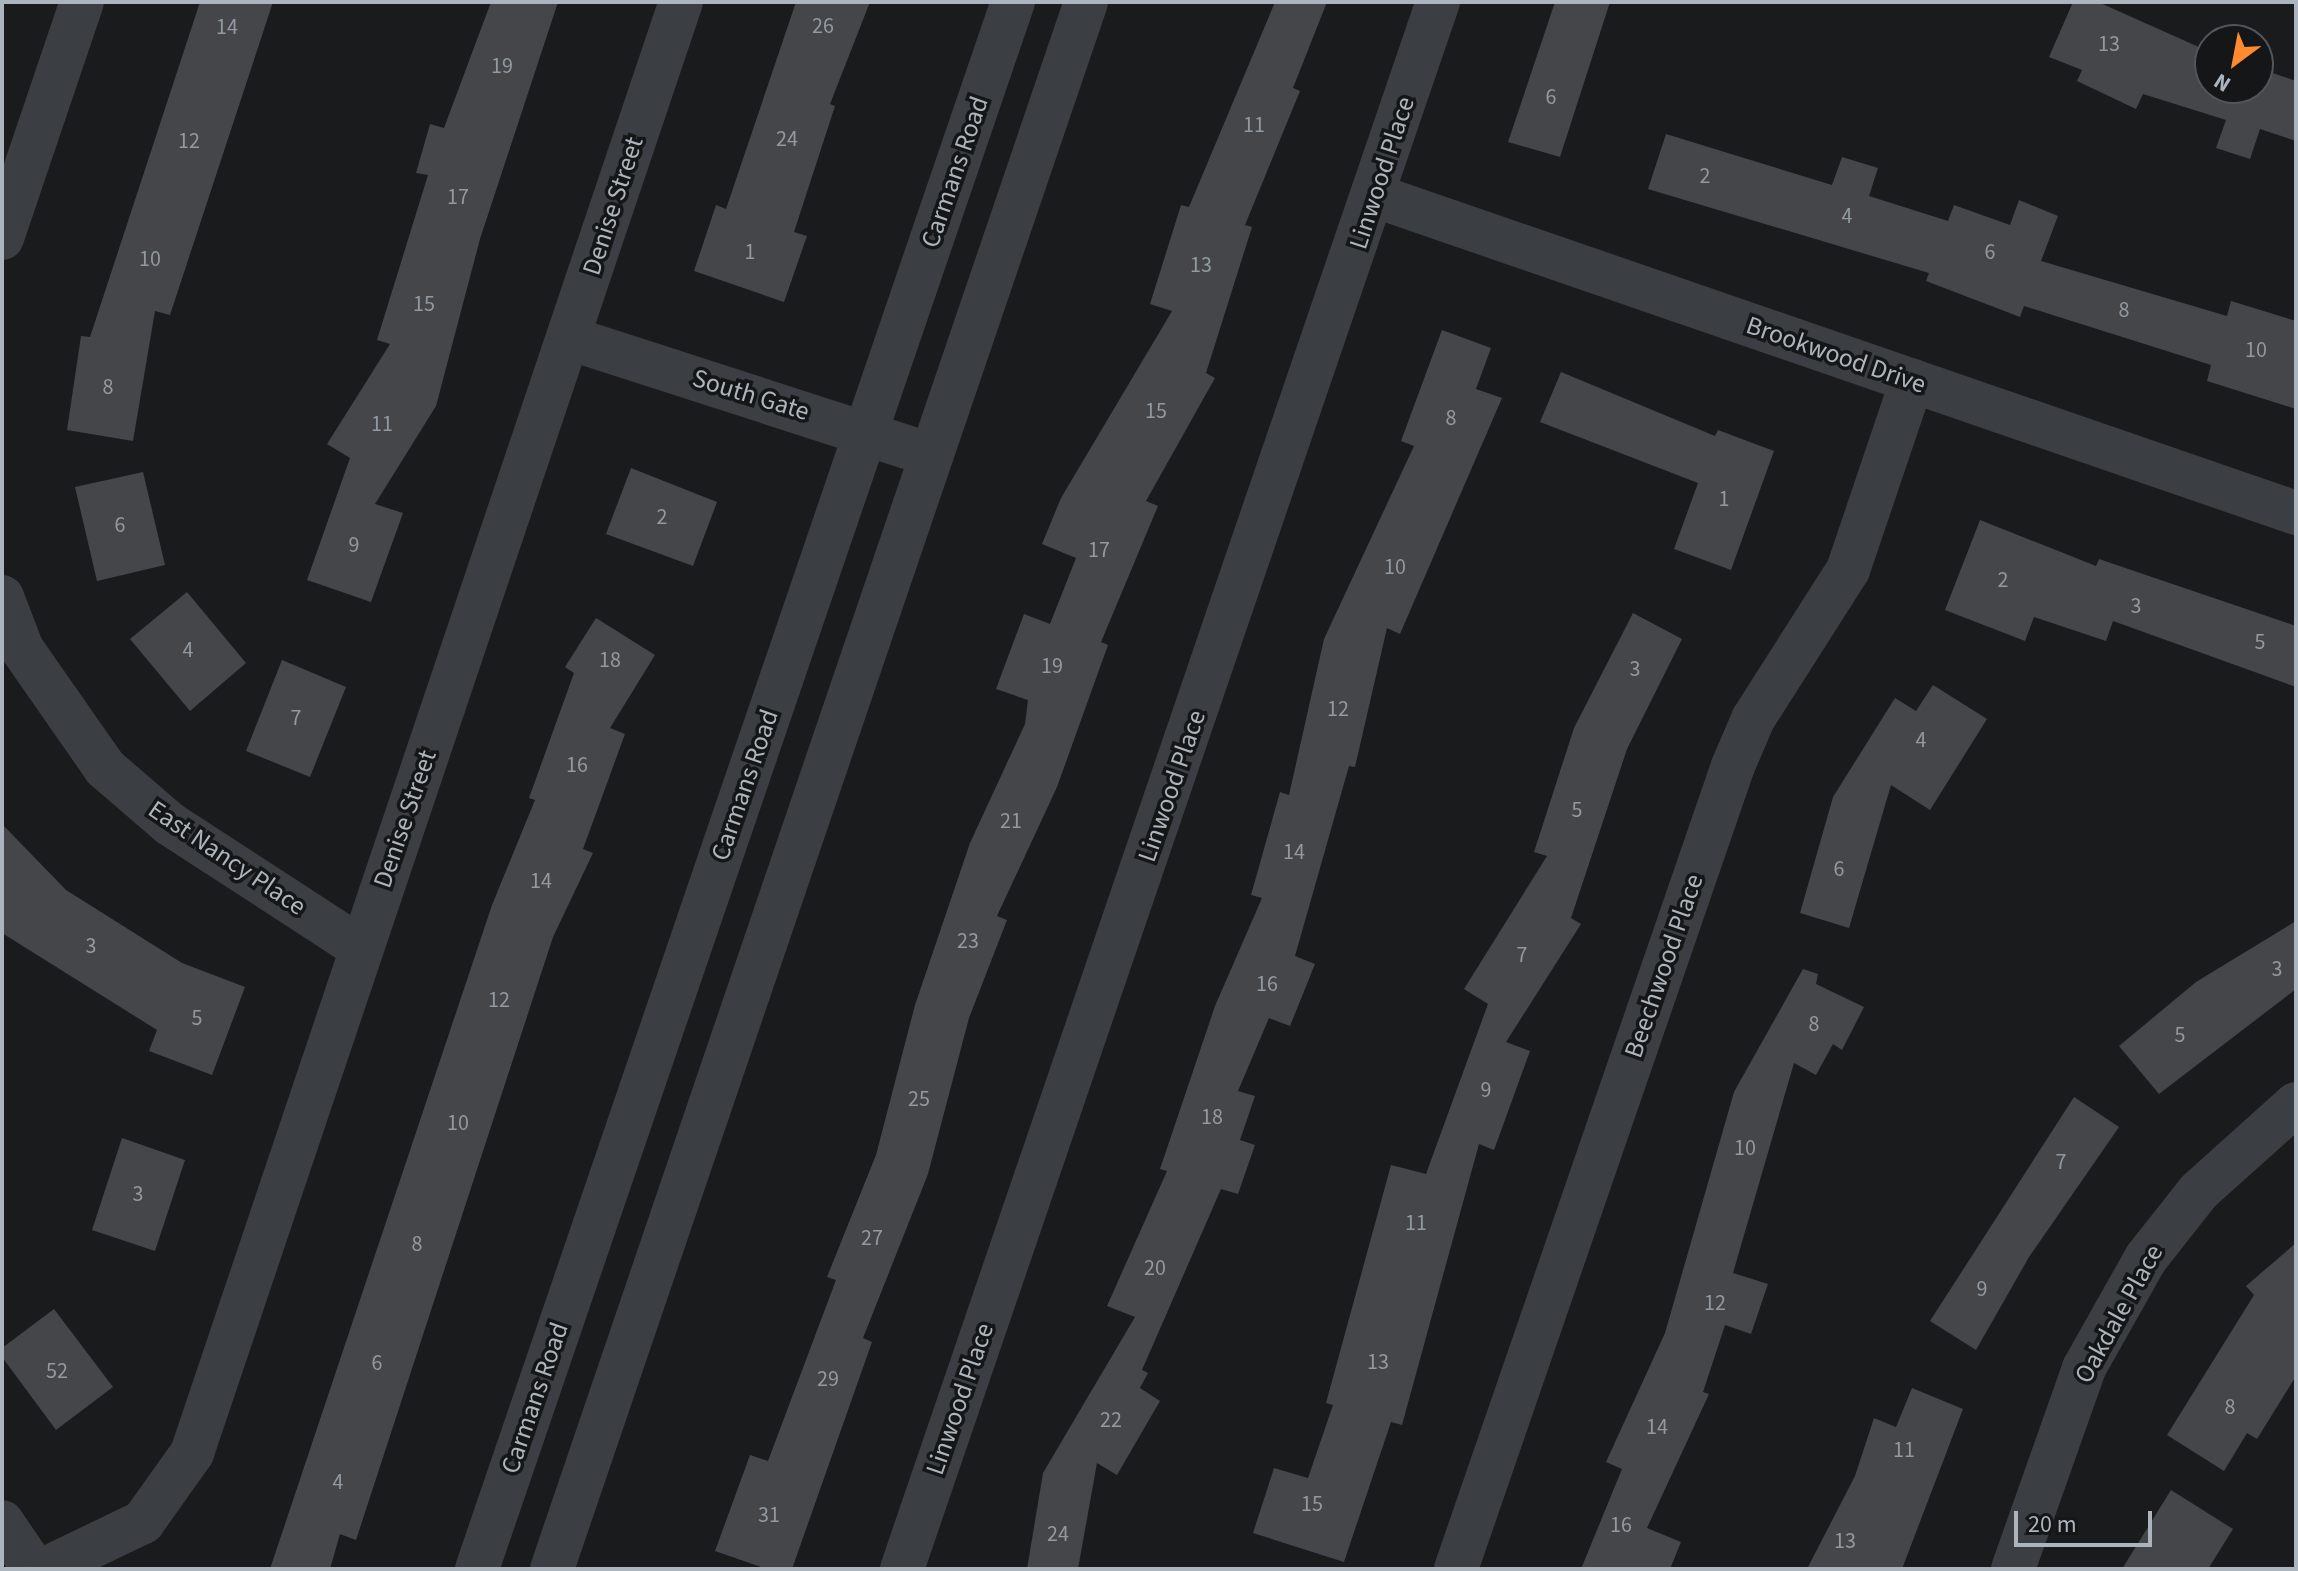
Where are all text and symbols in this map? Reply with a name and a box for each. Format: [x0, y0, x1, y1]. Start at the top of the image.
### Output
house number: 26 [812, 14, 834, 40]
house number: 14 [216, 15, 238, 41]
north arrow [2194, 24, 2274, 104]
house number: 13 [2098, 32, 2120, 58]
house number: 19 [491, 54, 513, 80]
text: N [2208, 65, 2237, 100]
house number: 6 [1546, 85, 1556, 111]
street label: Carmans Road [915, 92, 995, 252]
street label: Linwood Place [1343, 93, 1421, 253]
house number: 11 [1243, 113, 1265, 139]
house number: 24 [776, 127, 798, 153]
house number: 12 [178, 129, 200, 155]
street label: Denise Street [576, 133, 650, 279]
house number: 2 [1700, 164, 1710, 190]
house number: 17 [447, 185, 469, 211]
house number: 4 [1842, 204, 1852, 230]
house number: 1 [745, 240, 755, 266]
house number: 6 [1985, 240, 1995, 266]
house number: 10 [139, 247, 161, 273]
house number: 13 [1190, 253, 1212, 279]
house number: 15 [413, 292, 435, 318]
house number: 8 [2119, 298, 2129, 324]
street label: Brookwood Drive [1742, 310, 1930, 400]
house number: 10 [2245, 338, 2267, 364]
street label: South Gate [689, 362, 813, 428]
house number: 8 [103, 375, 113, 401]
house number: 15 [1145, 399, 1167, 425]
house number: 8 [1446, 406, 1456, 432]
house number: 11 [371, 412, 393, 438]
house number: 1 [1719, 487, 1729, 513]
house number: 2 [657, 505, 667, 531]
house number: 6 [115, 513, 125, 539]
house number: 9 [349, 533, 359, 559]
house number: 17 [1088, 538, 1110, 564]
house number: 10 [1384, 555, 1406, 581]
house number: 2 [1998, 568, 2008, 594]
house number: 3 [2131, 594, 2141, 620]
house number: 5 [2255, 630, 2265, 656]
house number: 4 [183, 638, 193, 664]
house number: 18 [599, 648, 621, 674]
house number: 19 [1041, 654, 1063, 680]
house number: 3 [1630, 657, 1640, 683]
house number: 12 [1327, 697, 1349, 723]
street label: Carmans Road [705, 705, 785, 865]
house number: 7 [291, 706, 301, 732]
street label: Linwood Place [1131, 706, 1213, 866]
house number: 4 [1916, 728, 1926, 754]
street label: Denise Street [367, 746, 443, 892]
house number: 16 [566, 753, 588, 779]
street label: East Nancy Place [142, 794, 312, 922]
house number: 5 [1572, 798, 1582, 824]
house number: 21 [1000, 809, 1022, 835]
house number: 14 [1283, 840, 1305, 866]
house number: 6 [1834, 857, 1844, 883]
house number: 14 [530, 869, 552, 895]
street label: Beechwood Place [1618, 870, 1710, 1062]
house number: 23 [957, 929, 979, 955]
house number: 3 [86, 934, 96, 960]
house number: 7 [1517, 943, 1527, 969]
house number: 3 [2272, 957, 2282, 983]
house number: 16 [1256, 972, 1278, 998]
house number: 12 [488, 988, 510, 1014]
house number: 5 [192, 1006, 202, 1032]
house number: 8 [1809, 1012, 1819, 1038]
house number: 5 [2175, 1023, 2185, 1049]
house number: 9 [1481, 1078, 1491, 1104]
house number: 25 [908, 1087, 930, 1113]
house number: 18 [1201, 1105, 1223, 1131]
house number: 10 [447, 1111, 469, 1137]
house number: 10 [1734, 1136, 1756, 1162]
house number: 7 [2056, 1150, 2066, 1176]
house number: 3 [133, 1182, 143, 1208]
house number: 11 [1405, 1211, 1427, 1237]
house number: 27 [861, 1226, 883, 1252]
house number: 8 [412, 1232, 422, 1258]
street label: Oakdale Place [2068, 1239, 2170, 1389]
house number: 20 [1144, 1256, 1166, 1282]
house number: 9 [1977, 1277, 1987, 1303]
house number: 12 [1704, 1291, 1726, 1317]
street label: Carmans Road [495, 1318, 575, 1478]
street label: Linwood Place [919, 1319, 1001, 1479]
house number: 13 [1367, 1350, 1389, 1376]
house number: 6 [372, 1351, 382, 1377]
house number: 52 [46, 1359, 68, 1385]
house number: 29 [817, 1367, 839, 1393]
house number: 8 [2225, 1395, 2235, 1421]
house number: 22 [1100, 1408, 1122, 1434]
house number: 14 [1646, 1415, 1668, 1441]
house number: 11 [1893, 1438, 1915, 1464]
house number: 4 [333, 1470, 343, 1496]
house number: 15 [1301, 1492, 1323, 1518]
scale bar [2018, 1495, 2156, 1545]
house number: 31 [758, 1503, 780, 1529]
text: 20 m [2028, 1507, 2077, 1542]
house number: 16 [1610, 1513, 1632, 1539]
house number: 24 [1047, 1522, 1069, 1548]
house number: 13 [1834, 1529, 1856, 1555]

